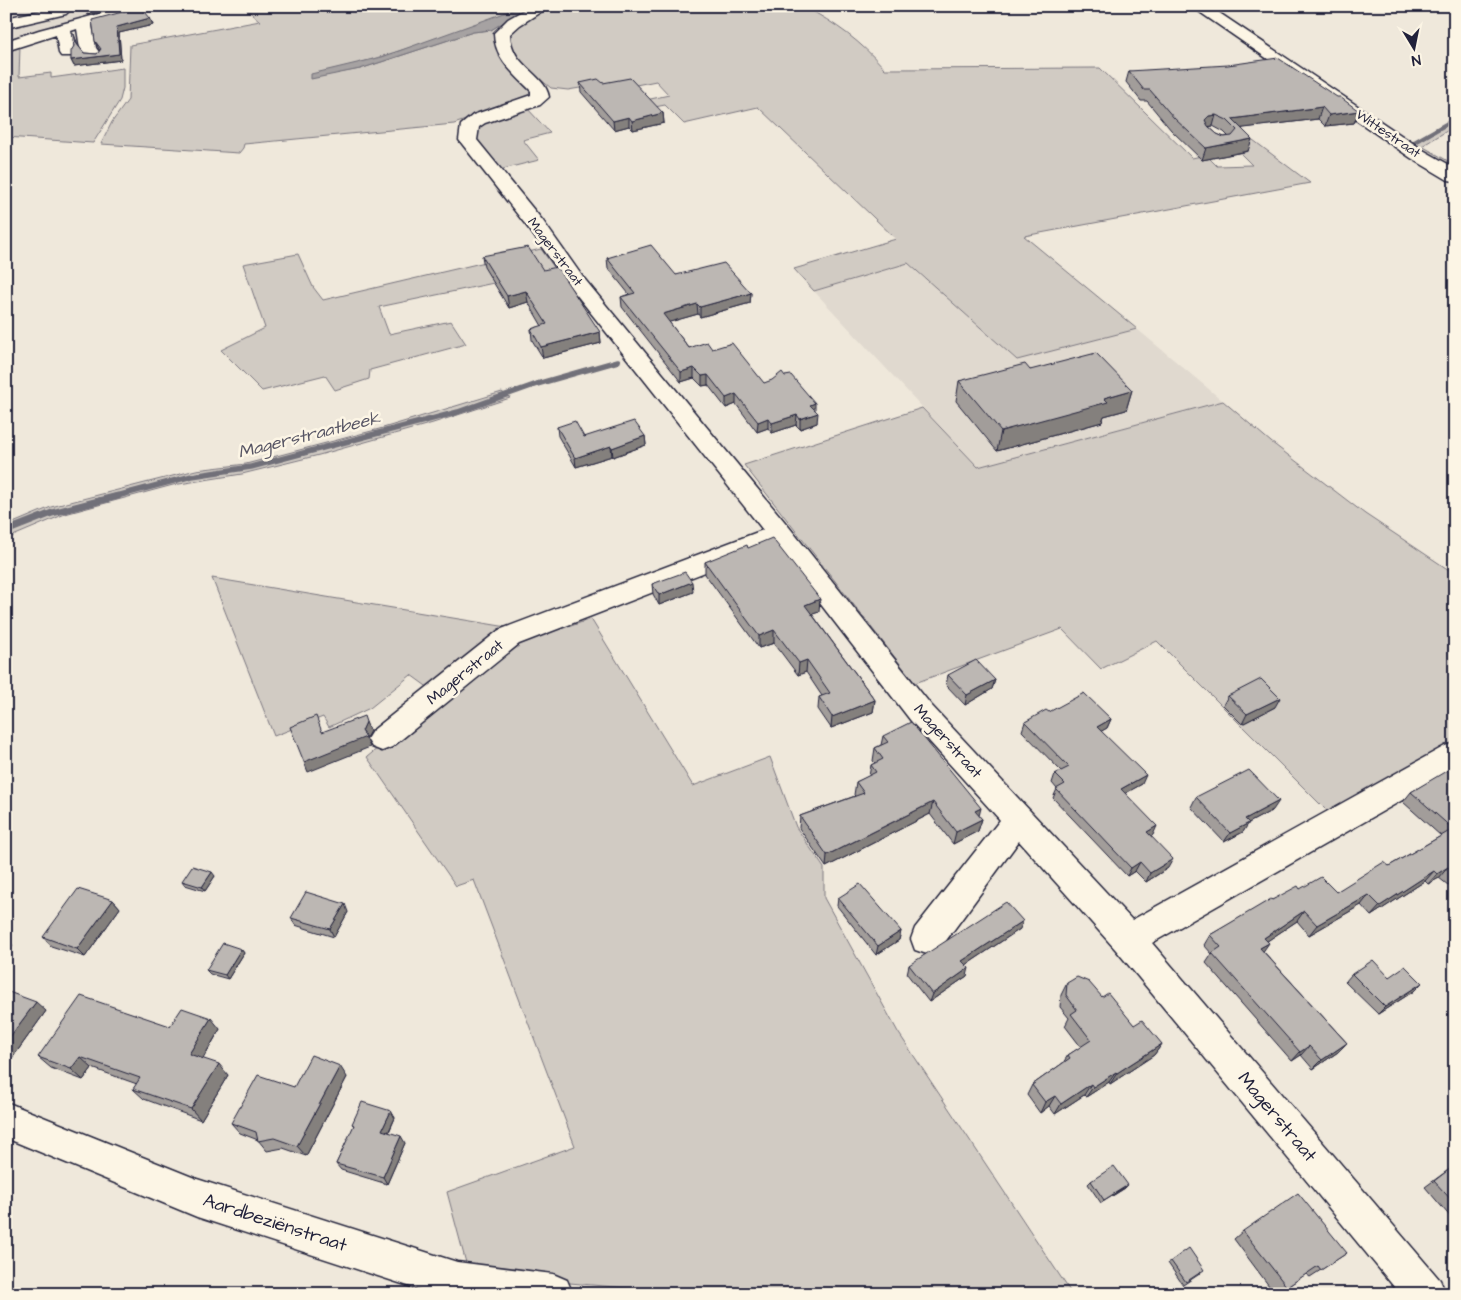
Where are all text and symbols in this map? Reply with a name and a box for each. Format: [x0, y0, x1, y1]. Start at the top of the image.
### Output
north arrow [1388, 22, 1438, 72]
text: N [1410, 49, 1422, 70]
street label: Wittestraat [1352, 105, 1425, 163]
street label: Magerstraat [522, 213, 588, 291]
water label: Magerstraatbeek [235, 405, 384, 466]
street label: Magerstraat [422, 634, 509, 711]
street label: Magerstraat [908, 699, 988, 784]
street label: Magerstraat [1230, 1066, 1323, 1169]
street label: Aardbeziënstraat [200, 1187, 351, 1259]

